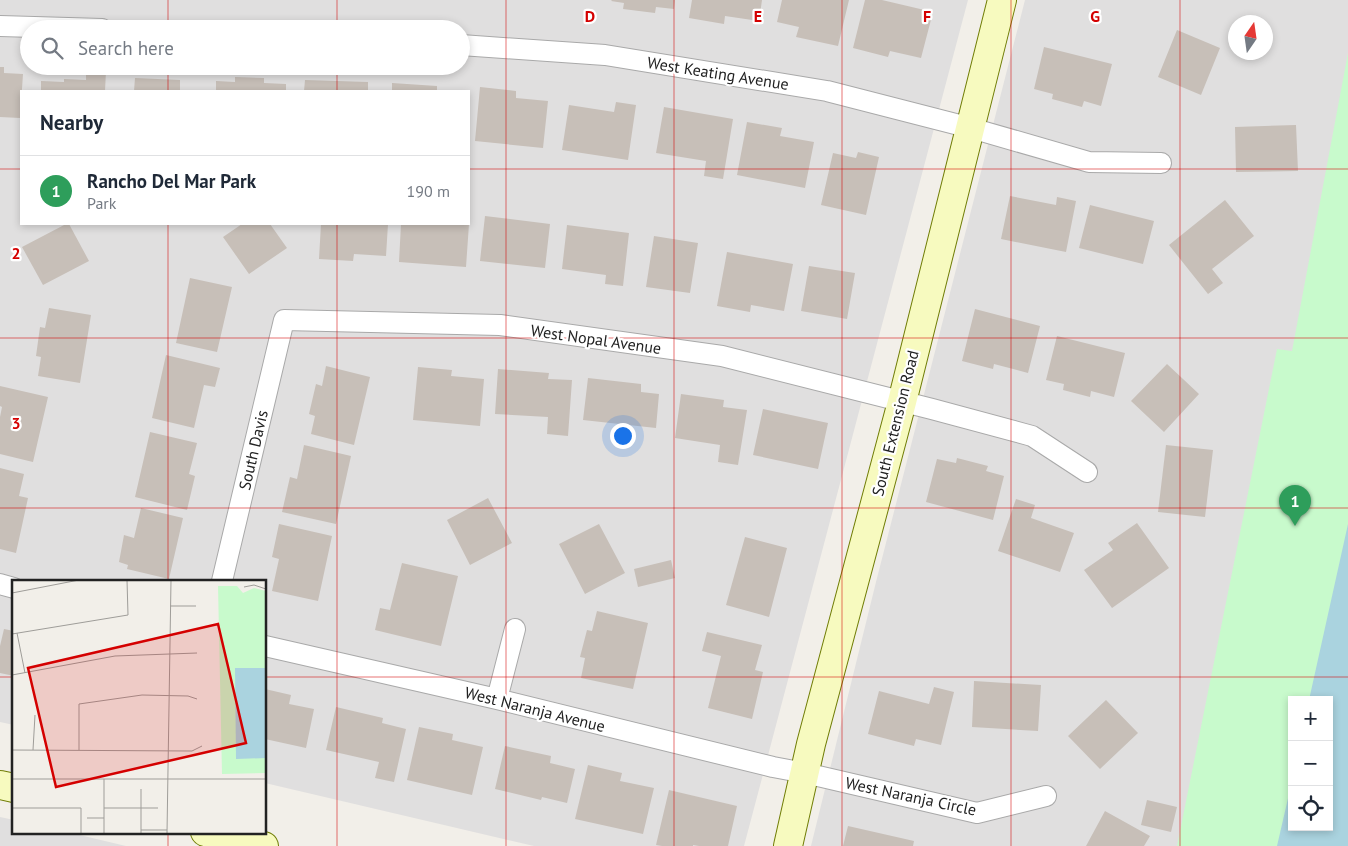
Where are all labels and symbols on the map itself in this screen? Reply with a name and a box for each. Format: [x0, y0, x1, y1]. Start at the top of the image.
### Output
text: D [585, 6, 595, 26]
text: E [754, 6, 762, 26]
text: F [923, 6, 931, 26]
text: G [1090, 6, 1100, 26]
north arrow [1228, 15, 1273, 60]
street label: West Keating Avenue [646, 52, 790, 94]
text: 2 [11, 243, 21, 263]
street label: West Nopal Avenue [530, 320, 662, 358]
street label: South Extension Road [867, 348, 923, 498]
street label: South Davis [234, 408, 272, 492]
text: 3 [11, 413, 21, 433]
your location [610, 423, 636, 449]
pin: 1 [1279, 485, 1311, 526]
inset map [12, 580, 266, 834]
street label: West Naranja Avenue [463, 682, 607, 736]
street label: West Naranja Circle [844, 772, 978, 820]

